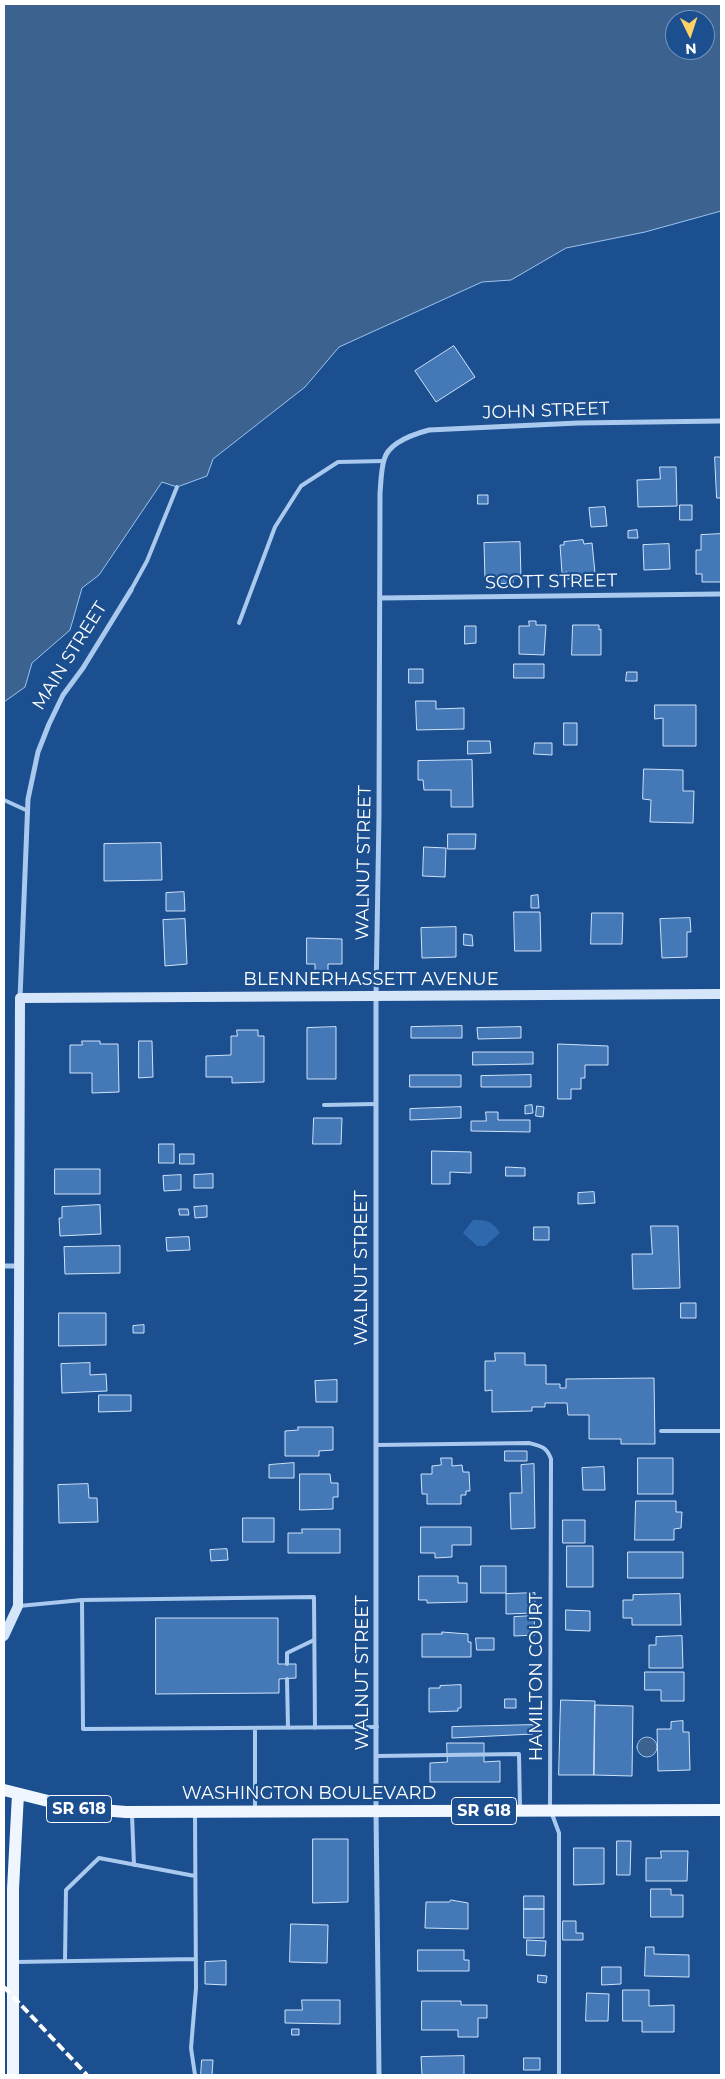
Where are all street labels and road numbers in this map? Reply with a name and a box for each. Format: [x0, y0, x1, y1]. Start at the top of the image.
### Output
street label: JOHN STREET [482, 398, 610, 424]
street label: SCOTT STREET [485, 570, 617, 594]
street label: MAIN STREET [28, 598, 112, 714]
street label: WALNUT STREET [352, 785, 376, 941]
street label: BLENNERHASSETT AVENUE [243, 969, 499, 991]
street label: WALNUT STREET [351, 1190, 373, 1346]
street label: HAMILTON COURT [526, 1593, 548, 1761]
street label: WALNUT STREET [352, 1595, 374, 1751]
street label: WASHINGTON BOULEVARD [182, 1783, 436, 1805]
road number: SR 618 [46, 1796, 112, 1822]
road number: SR 618 [452, 1798, 516, 1824]

